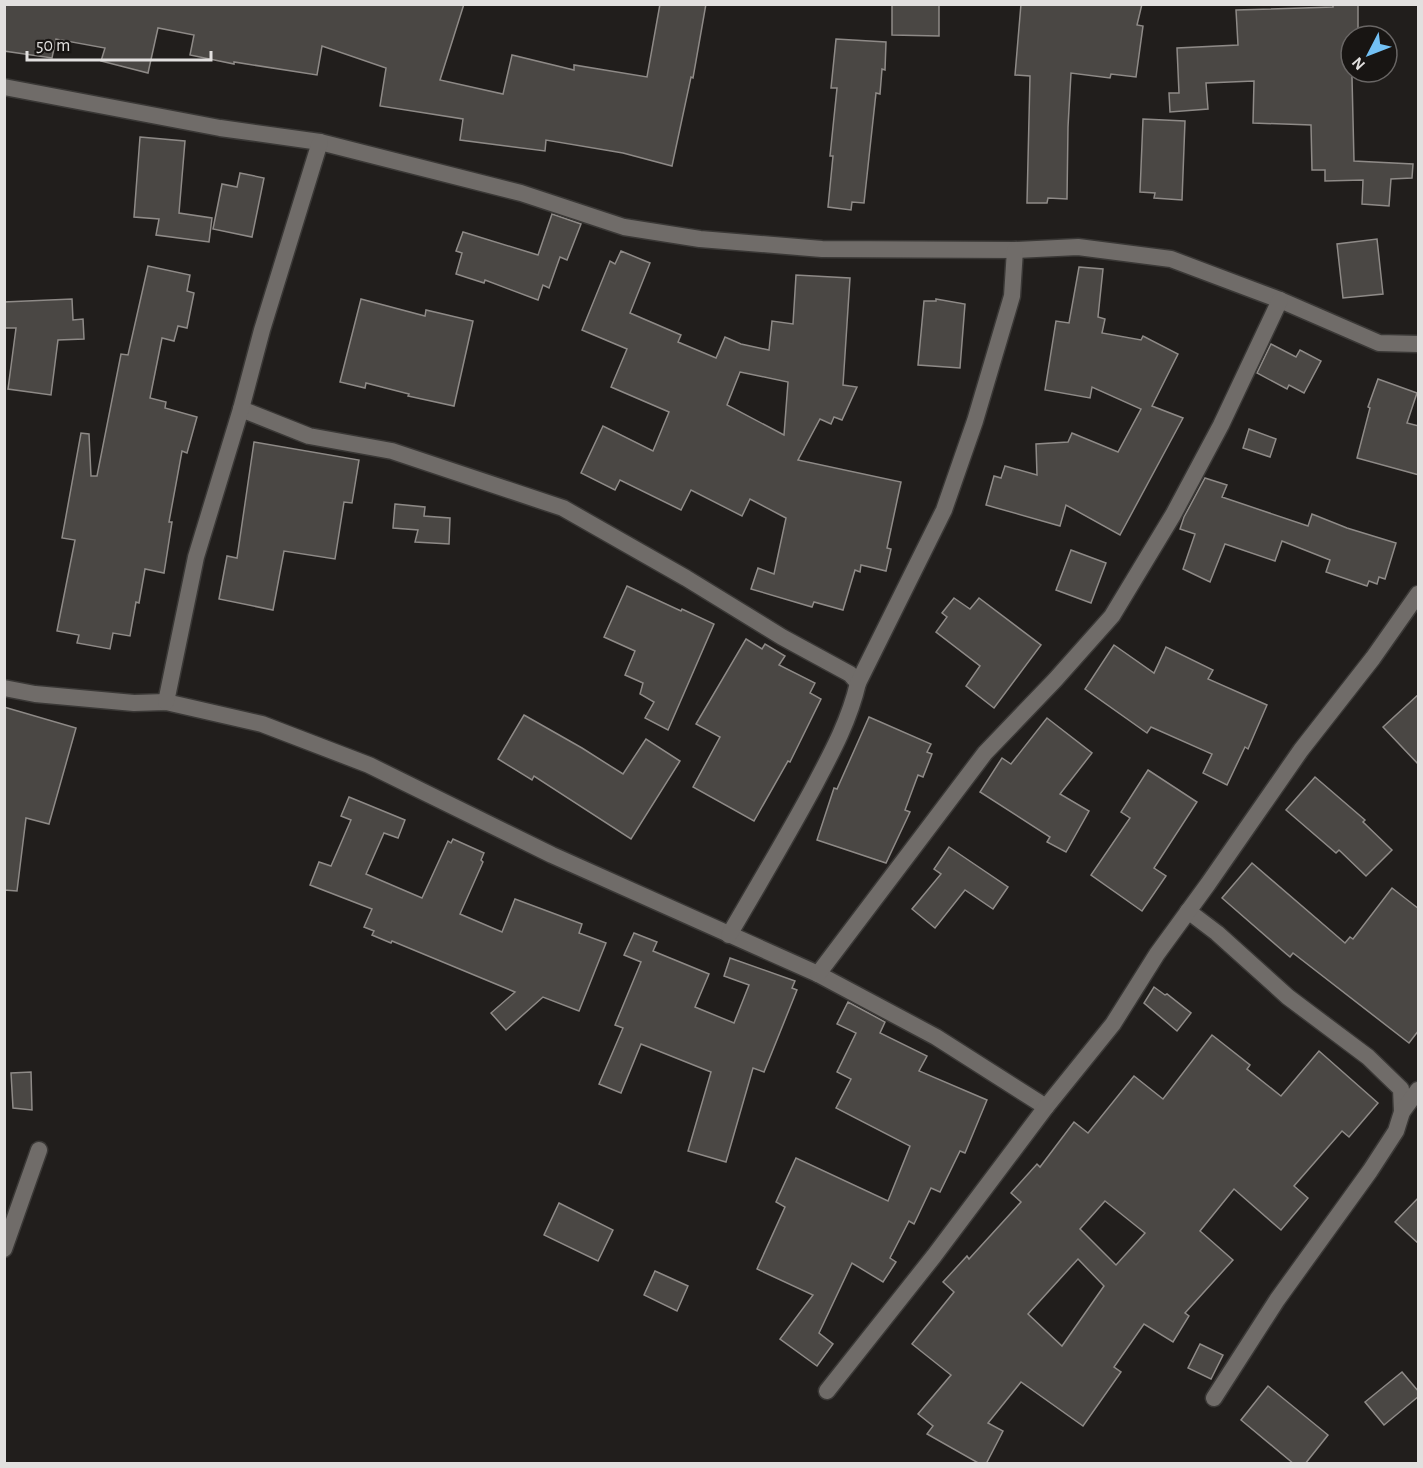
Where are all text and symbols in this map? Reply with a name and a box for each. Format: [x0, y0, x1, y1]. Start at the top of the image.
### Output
scale bar [27, 24, 212, 62]
north arrow [1339, 24, 1399, 84]
text: 50 m [36, 37, 70, 55]
text: N [1349, 54, 1368, 73]

